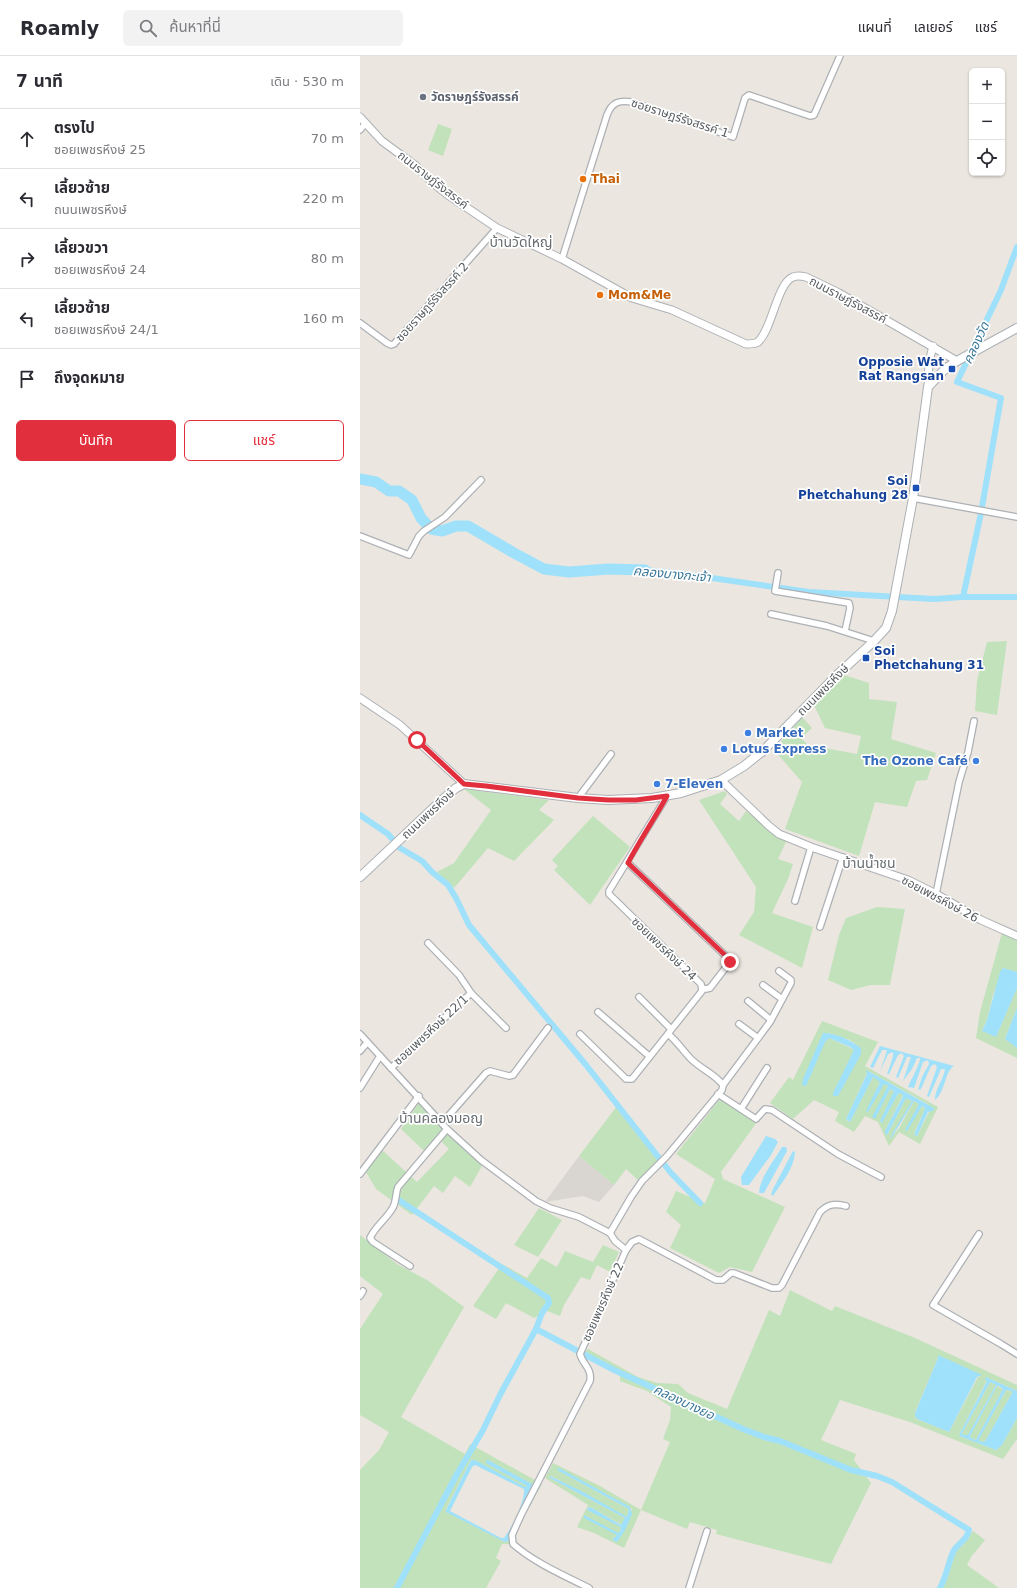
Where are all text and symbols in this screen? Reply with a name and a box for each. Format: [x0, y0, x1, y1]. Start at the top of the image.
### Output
search box [123, 10, 403, 46]
text: Roamly [20, 17, 99, 39]
icon: search [137, 17, 159, 39]
text: ค้นหาที่นี่ [169, 18, 221, 36]
text: แผนที่ [858, 19, 892, 35]
text: เลเยอร์ [914, 19, 953, 35]
text: แชร์ [975, 19, 997, 35]
map controls [969, 68, 1005, 176]
button: + [969, 68, 1005, 104]
text: 7 นาที [16, 71, 63, 91]
text: เดิน · 530 m [270, 74, 344, 89]
place label: วัดราษฎร์รังสรรค์ [431, 90, 519, 104]
marker: วัดราษฎร์รังสรรค์ [418, 92, 428, 102]
street label: ซอยราษฎร์รังสรรค์ 1 [629, 96, 731, 140]
button: − [969, 104, 1005, 140]
text: ตรงไป [54, 119, 95, 137]
icon: ahead [16, 128, 38, 150]
text: 70 m [311, 131, 344, 146]
button: locate [969, 140, 1005, 176]
text: ซอยเพชรหึงษ์ 25 [54, 142, 146, 157]
street label: ถนนราษฎ์รังสรรค์ [395, 148, 471, 212]
place label: Thai [591, 172, 620, 186]
marker: Thai [578, 174, 588, 184]
text: เลี้ยวซ้าย [54, 179, 110, 197]
icon: left [16, 188, 38, 210]
text: 220 m [302, 191, 344, 206]
text: ถนนเพชรหึงษ์ [54, 202, 127, 217]
district label: บ้านวัดใหญ่ [489, 234, 553, 250]
text: เลี้ยวขวา [54, 239, 108, 257]
icon: right [16, 248, 38, 270]
text: 80 m [311, 251, 344, 266]
street label: ซอยราษฎร์รังสรรค์ 2 [393, 259, 471, 345]
text: ซอยเพชรหึงษ์ 24 [54, 262, 146, 277]
street label: ถนนราษฎ์รังสรรค์ [807, 274, 889, 326]
place label: Mom&Me [608, 288, 671, 302]
marker: Mom&Me [595, 290, 605, 300]
text: เลี้ยวซ้าย [54, 299, 110, 317]
icon: left [16, 308, 38, 330]
text: 160 m [302, 311, 344, 326]
water label: คลองวัด [960, 319, 993, 366]
text: ซอยเพชรหึงษ์ 24/1 [54, 322, 159, 337]
place label: Opposie Wat Rat Rangsan [858, 355, 944, 383]
marker: Opposie Wat Rat Rangsan [947, 364, 957, 374]
icon: arrive [16, 368, 38, 390]
text: ถึงจุดหมาย [54, 369, 125, 387]
button: บันทึก [16, 420, 176, 461]
button: แชร์ [184, 420, 344, 461]
place label: Soi Phetchahung 28 [798, 474, 908, 502]
marker: Soi Phetchahung 28 [911, 483, 921, 493]
water label: คลองบางกะเจ้า [633, 563, 712, 585]
place label: Soi Phetchahung 31 [874, 644, 984, 672]
marker: Soi Phetchahung 31 [861, 653, 871, 663]
street label: ถนนเพชรหึงษ์ [794, 661, 852, 719]
place label: Market [756, 726, 804, 740]
marker: Market [743, 728, 753, 738]
route start [408, 731, 426, 749]
place label: Lotus Express [732, 742, 826, 756]
marker: Lotus Express [719, 744, 729, 754]
place label: The Ozone Café [862, 754, 968, 768]
marker: The Ozone Café [971, 756, 981, 766]
place label: 7-Eleven [665, 777, 723, 791]
marker: 7-Eleven [652, 779, 662, 789]
street label: ถนนเพชรหึงษ์ [399, 786, 458, 842]
district label: บ้านน้ำชน [842, 853, 896, 871]
street label: ซอยเพชรหึงษ์ 26 [899, 873, 981, 925]
street label: ซอยเพชรหึงษ์ 24 [629, 914, 699, 984]
route end [721, 953, 739, 971]
street label: ซอยเพชรหึงษ์ 22/1 [391, 992, 471, 1068]
district label: บ้านคลองมอญ [399, 1110, 483, 1126]
street label: ซอยเพชรหึงษ์ 22 [579, 1260, 627, 1344]
water label: คลองบางยอ [651, 1381, 717, 1423]

